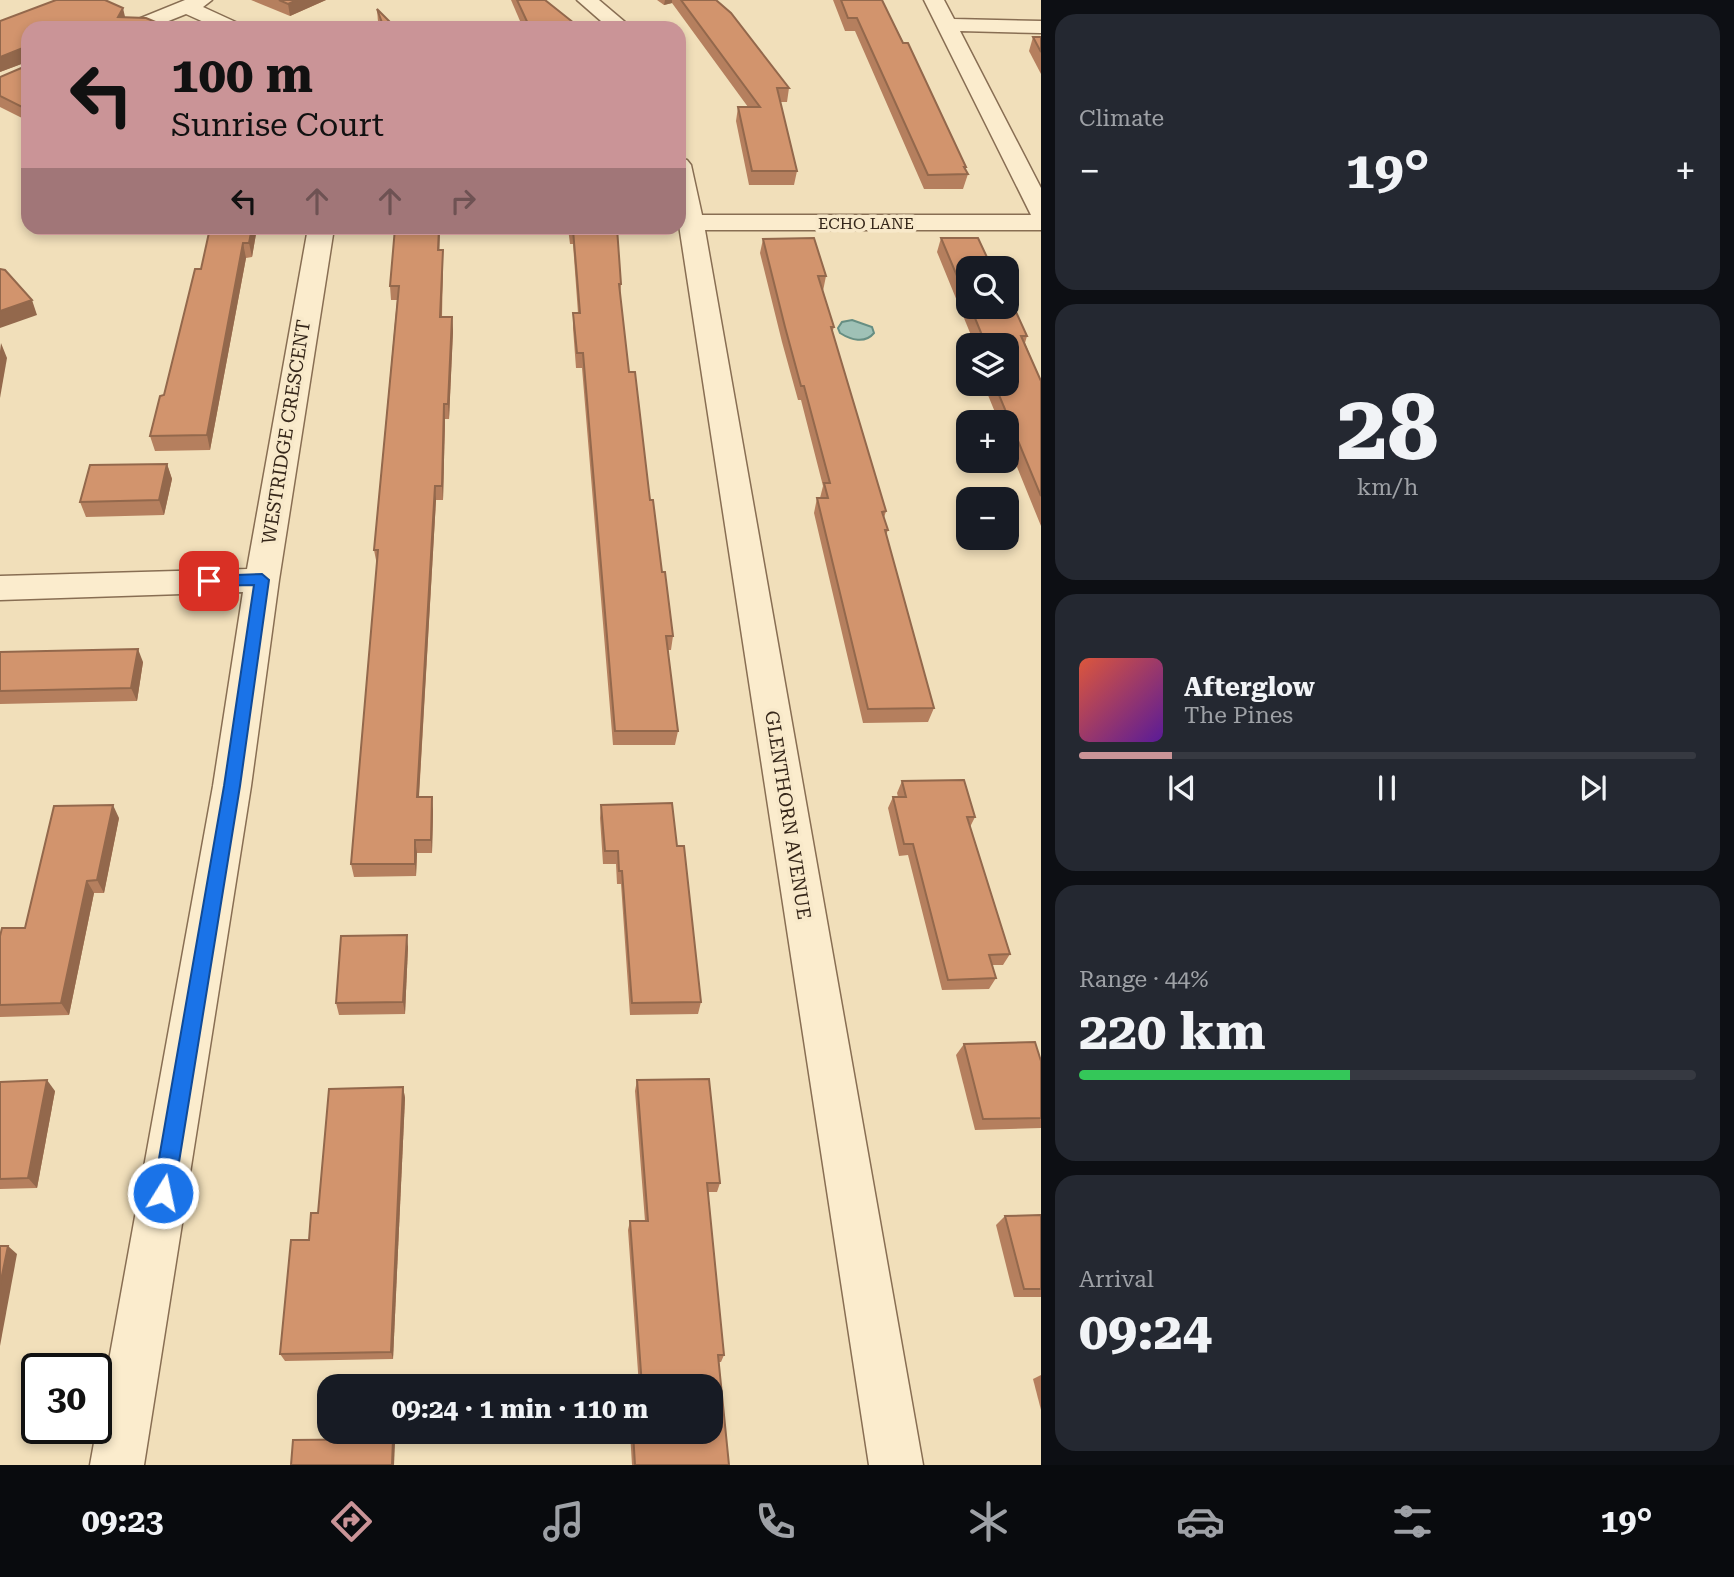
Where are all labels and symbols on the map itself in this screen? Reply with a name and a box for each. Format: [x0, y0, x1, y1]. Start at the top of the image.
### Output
street label: ECHO LANE [818, 214, 914, 233]
street label: WESTRIDGE CRESCENT [257, 318, 315, 546]
pin [179, 551, 239, 611]
street label: GLENTHORN AVENUE [760, 709, 816, 921]
position arrow [126, 1156, 200, 1230]
speed limit sign: 30 [21, 1353, 112, 1444]

